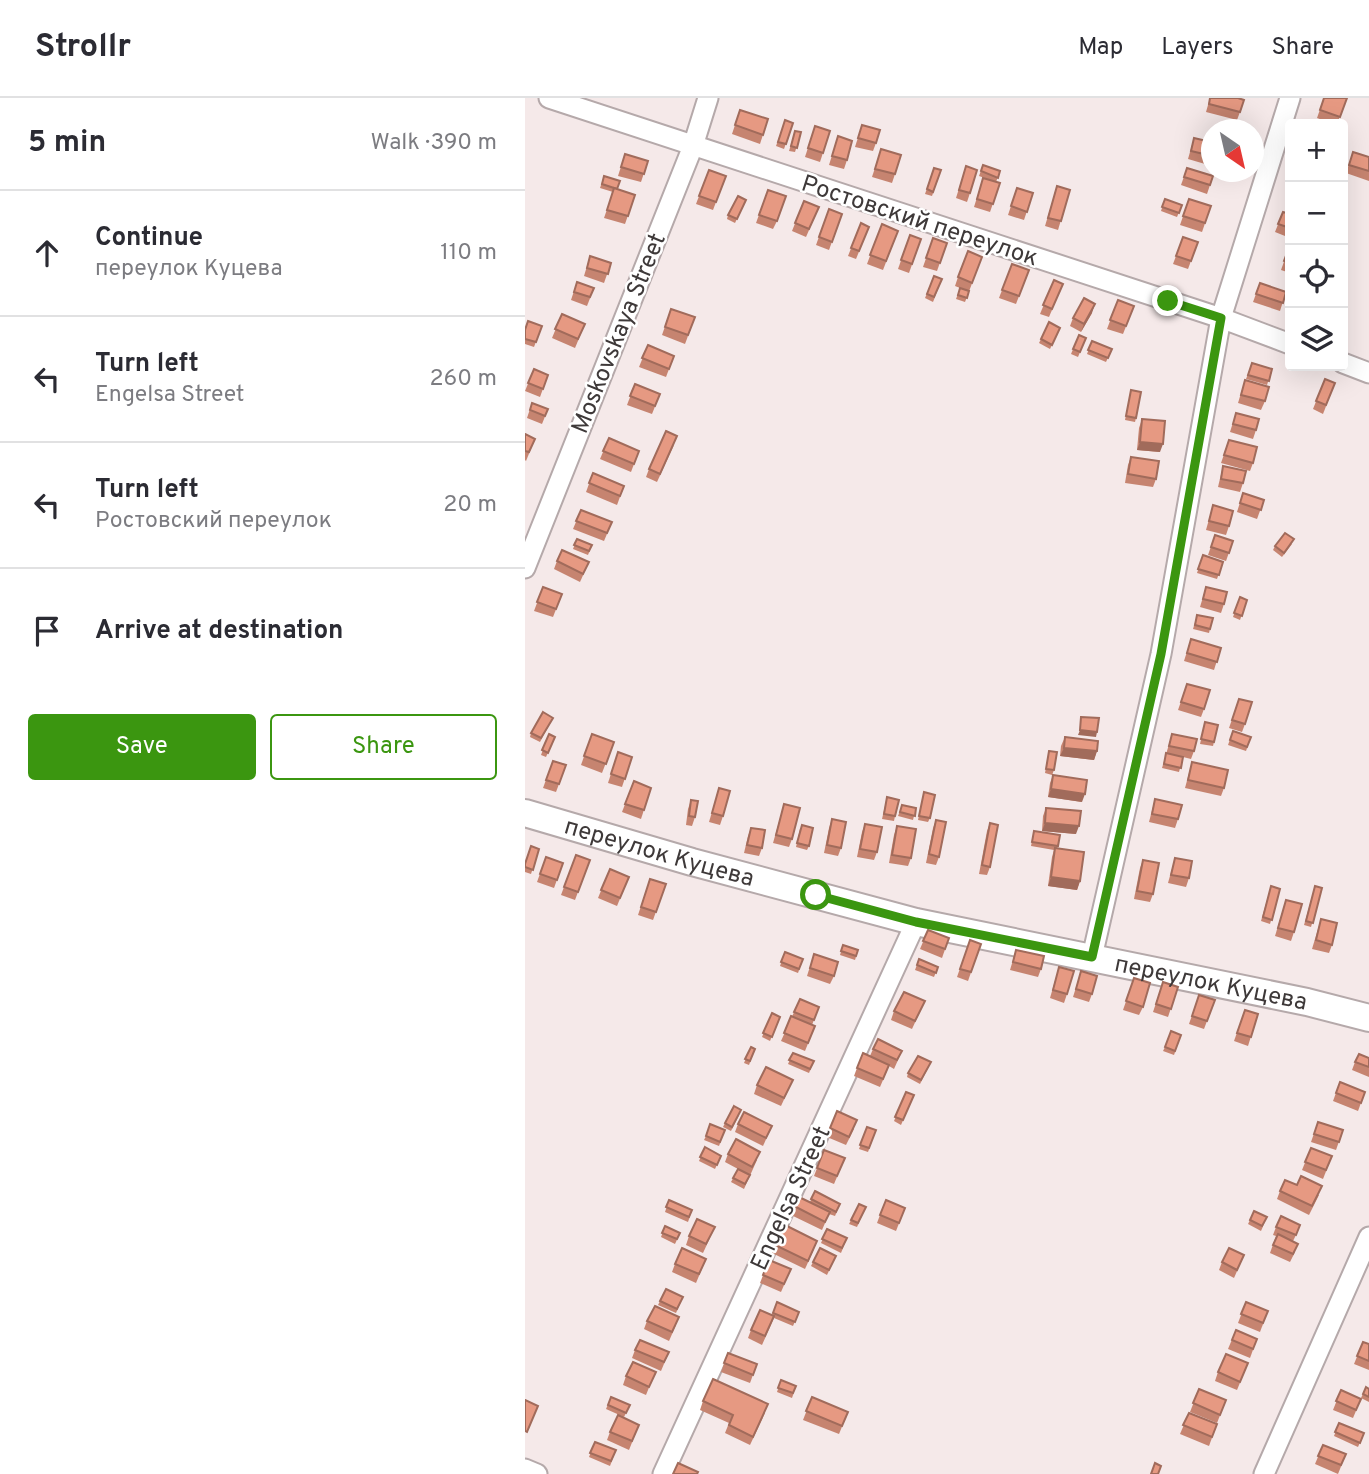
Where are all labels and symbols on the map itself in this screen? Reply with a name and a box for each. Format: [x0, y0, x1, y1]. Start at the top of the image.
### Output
north arrow [1201, 119, 1264, 182]
street label: Ростовский переулок [797, 169, 1042, 274]
street label: Moskovskaya Street [566, 229, 674, 438]
route end [1152, 285, 1183, 316]
street label: переулок Куцева [561, 812, 757, 895]
route start [800, 879, 831, 910]
street label: переулок Куцева [1112, 950, 1309, 1019]
street label: Engelsa Street [745, 1122, 838, 1276]

